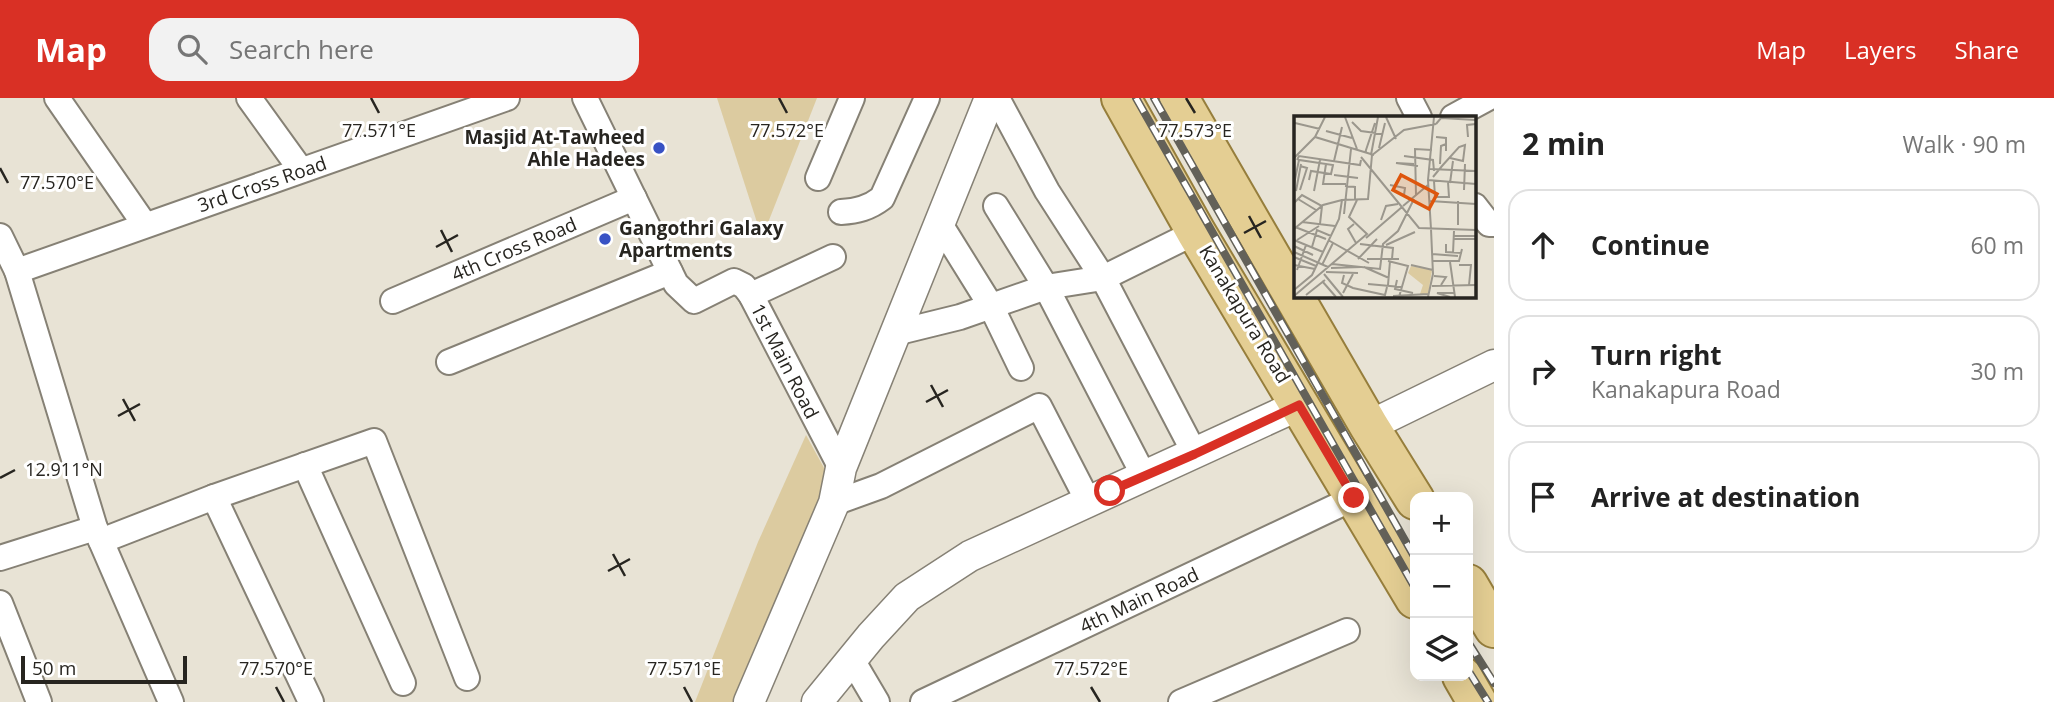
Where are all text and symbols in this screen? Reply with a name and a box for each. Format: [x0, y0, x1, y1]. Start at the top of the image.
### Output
search box [149, 18, 639, 81]
text: Map [35, 27, 107, 72]
icon: search [173, 30, 211, 68]
text: Search here [229, 31, 374, 67]
text: Map [1756, 33, 1806, 66]
text: Layers [1844, 33, 1917, 66]
text: Share [1955, 33, 2019, 66]
inset map [1294, 116, 1476, 298]
text: 77.571°E [342, 118, 416, 142]
text: 77.572°E [750, 118, 824, 142]
text: 77.573°E [1158, 118, 1232, 142]
text: 2 min [1522, 123, 1605, 164]
place label: Masjid At-Tawheed Ahle Hadees [464, 124, 645, 172]
text: Walk · 90 m [1903, 128, 2026, 160]
marker: Masjid At-Tawheed Ahle Hadees [651, 140, 667, 156]
street label: 3rd Cross Road [194, 150, 330, 218]
text: 77.570°E [20, 170, 94, 194]
street label: 4th Cross Road [447, 211, 581, 287]
place label: Gangothri Galaxy Apartments [619, 215, 784, 263]
icon: ahead [1524, 226, 1562, 264]
text: Continue [1591, 227, 1710, 263]
text: 60 m [1970, 229, 2024, 261]
marker: Gangothri Galaxy Apartments [597, 231, 613, 247]
street label: Kanakapura Road [1193, 240, 1297, 388]
street label: 1st Main Road [745, 299, 825, 423]
text: Turn right [1591, 337, 1722, 373]
icon: right [1524, 352, 1562, 390]
text: 30 m [1970, 355, 2024, 387]
text: Kanakapura Road [1591, 373, 1781, 405]
text: 12.911°N [25, 457, 103, 481]
route start [1094, 475, 1125, 506]
icon: arrive [1524, 478, 1562, 516]
text: Arrive at destination [1591, 479, 1860, 515]
route end [1338, 482, 1369, 513]
map controls [1410, 492, 1473, 681]
button: + [1410, 492, 1473, 555]
button: − [1410, 555, 1473, 618]
street label: 4th Main Road [1075, 561, 1203, 639]
button: layers [1410, 618, 1473, 681]
scale bar [21, 653, 187, 685]
text: 50 m [32, 655, 76, 681]
text: 77.570°E [239, 656, 313, 680]
text: 77.571°E [647, 656, 721, 680]
text: 77.572°E [1054, 656, 1128, 680]

